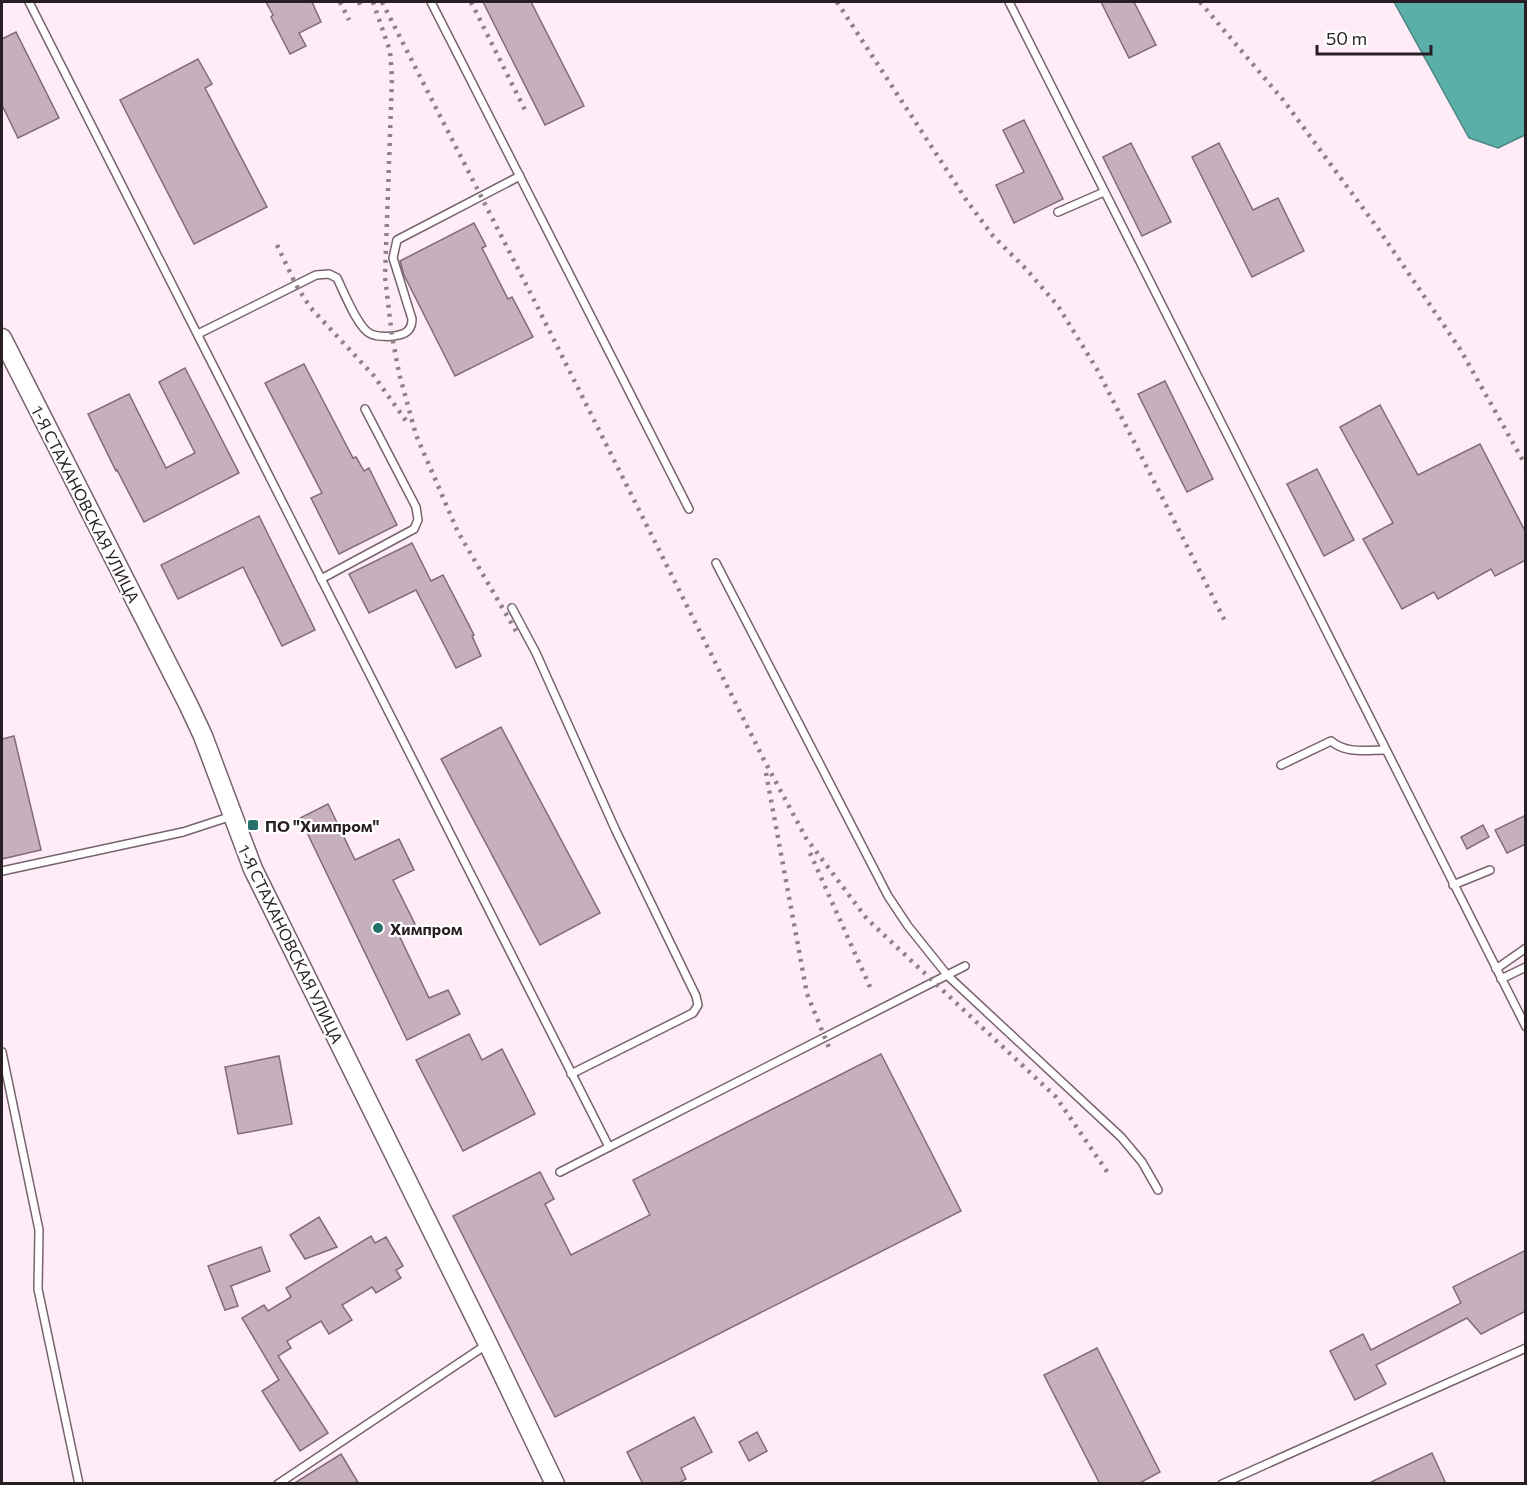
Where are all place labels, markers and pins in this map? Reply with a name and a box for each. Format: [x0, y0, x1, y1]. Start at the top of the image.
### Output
place label: ПО "Химпром" [265, 816, 380, 835]
marker: ПО "Химпром" [246, 818, 260, 832]
place label: Химпром [390, 919, 463, 938]
marker: Химпром [371, 921, 385, 935]

